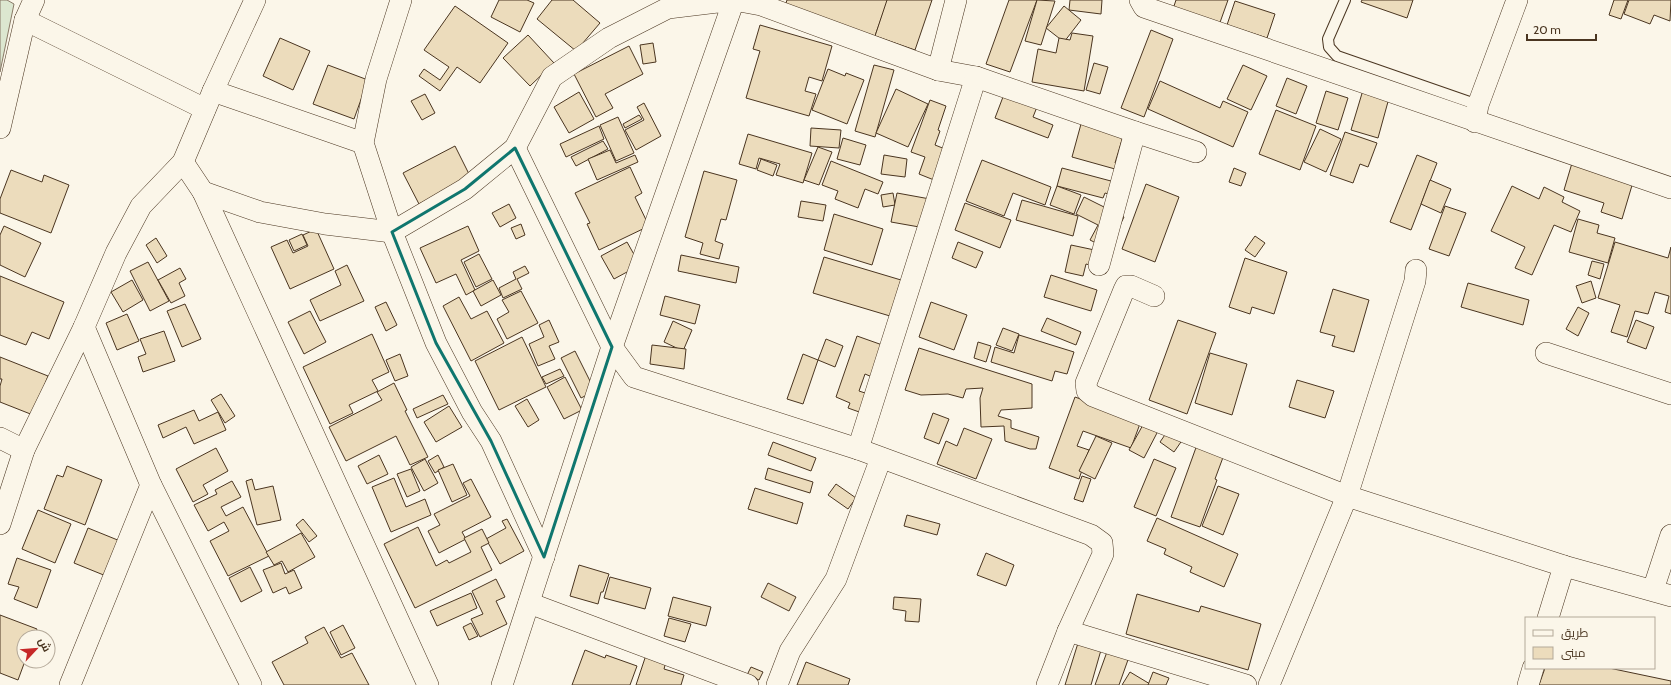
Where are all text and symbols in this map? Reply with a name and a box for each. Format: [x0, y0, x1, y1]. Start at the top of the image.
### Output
scale bar [1527, 16, 1596, 42]
text: 20 m [1533, 22, 1561, 37]
legend [1525, 617, 1655, 669]
text: طريق [1561, 625, 1589, 640]
north arrow [16, 629, 56, 669]
text: ش [36, 635, 54, 654]
text: مبنى [1561, 645, 1586, 660]

